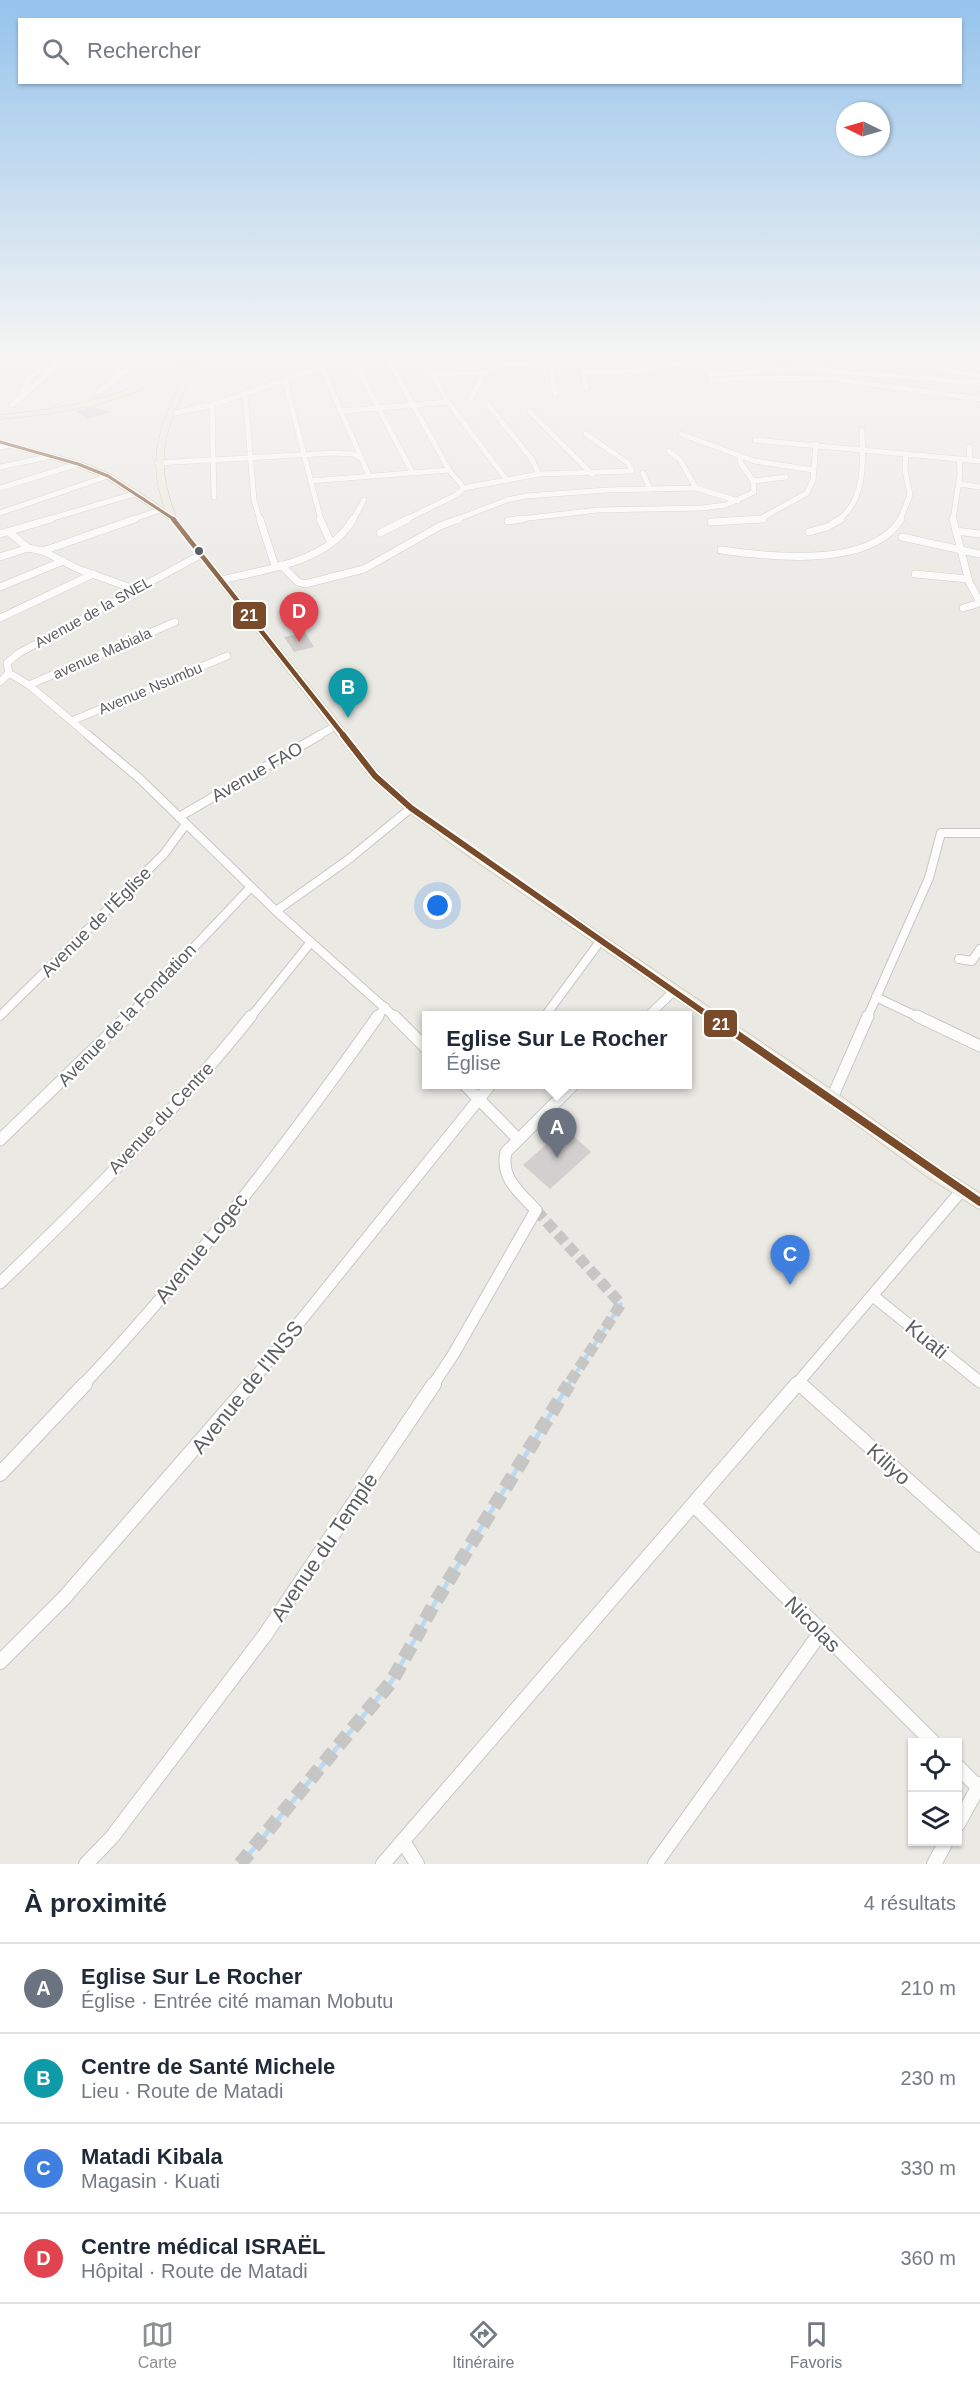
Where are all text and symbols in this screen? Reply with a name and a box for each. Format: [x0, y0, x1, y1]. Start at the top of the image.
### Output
search box [18, 18, 962, 84]
icon: search [39, 35, 72, 68]
text: Rechercher [87, 38, 201, 63]
north arrow [836, 102, 890, 156]
unlabelled marker [193, 545, 205, 557]
street label: Avenue de la SNEL [32, 573, 154, 651]
pin: D [280, 592, 318, 642]
line badge: 21 [232, 601, 267, 630]
text: 21 [240, 607, 258, 624]
street label: avenue Mabiala [50, 623, 154, 682]
street label: Avenue Nsumbu [96, 659, 204, 717]
pin: B [328, 668, 368, 718]
street label: Avenue FAO [208, 738, 306, 806]
street label: Avenue de l'Église [37, 863, 155, 981]
your location [423, 891, 452, 920]
street label: Avenue de la Fondation [54, 940, 200, 1090]
line badge: 21 [703, 1009, 738, 1038]
popup [422, 1011, 692, 1089]
text: 21 [712, 1016, 730, 1033]
text: Eglise Sur Le Rocher [446, 1026, 668, 1051]
text: Église [446, 1052, 501, 1074]
street label: Avenue du Centre [104, 1058, 218, 1178]
pin: A [538, 1108, 576, 1158]
street label: Avenue Logec [150, 1189, 252, 1307]
pin: C [770, 1236, 810, 1285]
street label: Kuati [901, 1315, 953, 1363]
street label: Avenue de l'INSS [187, 1316, 307, 1458]
street label: Kiliyo [863, 1439, 915, 1489]
street label: Avenue du Temple [266, 1469, 382, 1625]
street label: Nicolas [781, 1592, 845, 1656]
map controls [908, 1738, 962, 1846]
button: locate [908, 1738, 962, 1792]
button: layers [908, 1792, 962, 1846]
text: À proximité [24, 1888, 167, 1918]
text: 4 résultats [864, 1892, 956, 1914]
text: Eglise Sur Le Rocher [81, 1964, 302, 1989]
text: A [36, 1977, 51, 1999]
text: 210 m [900, 1977, 956, 1999]
text: Église · Entrée cité maman Mobutu [81, 1990, 393, 2012]
text: Centre de Santé Michele [81, 2054, 335, 2079]
text: B [36, 2067, 51, 2089]
text: 230 m [900, 2067, 956, 2089]
text: Lieu · Route de Matadi [81, 2080, 283, 2102]
text: Matadi Kibala [81, 2144, 223, 2169]
text: C [36, 2157, 51, 2179]
text: 330 m [900, 2157, 956, 2179]
text: Magasin · Kuati [81, 2170, 220, 2192]
text: Centre médical ISRAËL [81, 2234, 326, 2259]
text: D [36, 2247, 51, 2269]
text: 360 m [900, 2247, 956, 2269]
text: Hôpital · Route de Matadi [81, 2260, 308, 2282]
tab: Carte [138, 2318, 177, 2372]
tab: Itinéraire [452, 2318, 514, 2372]
tab: Favoris [790, 2318, 842, 2372]

